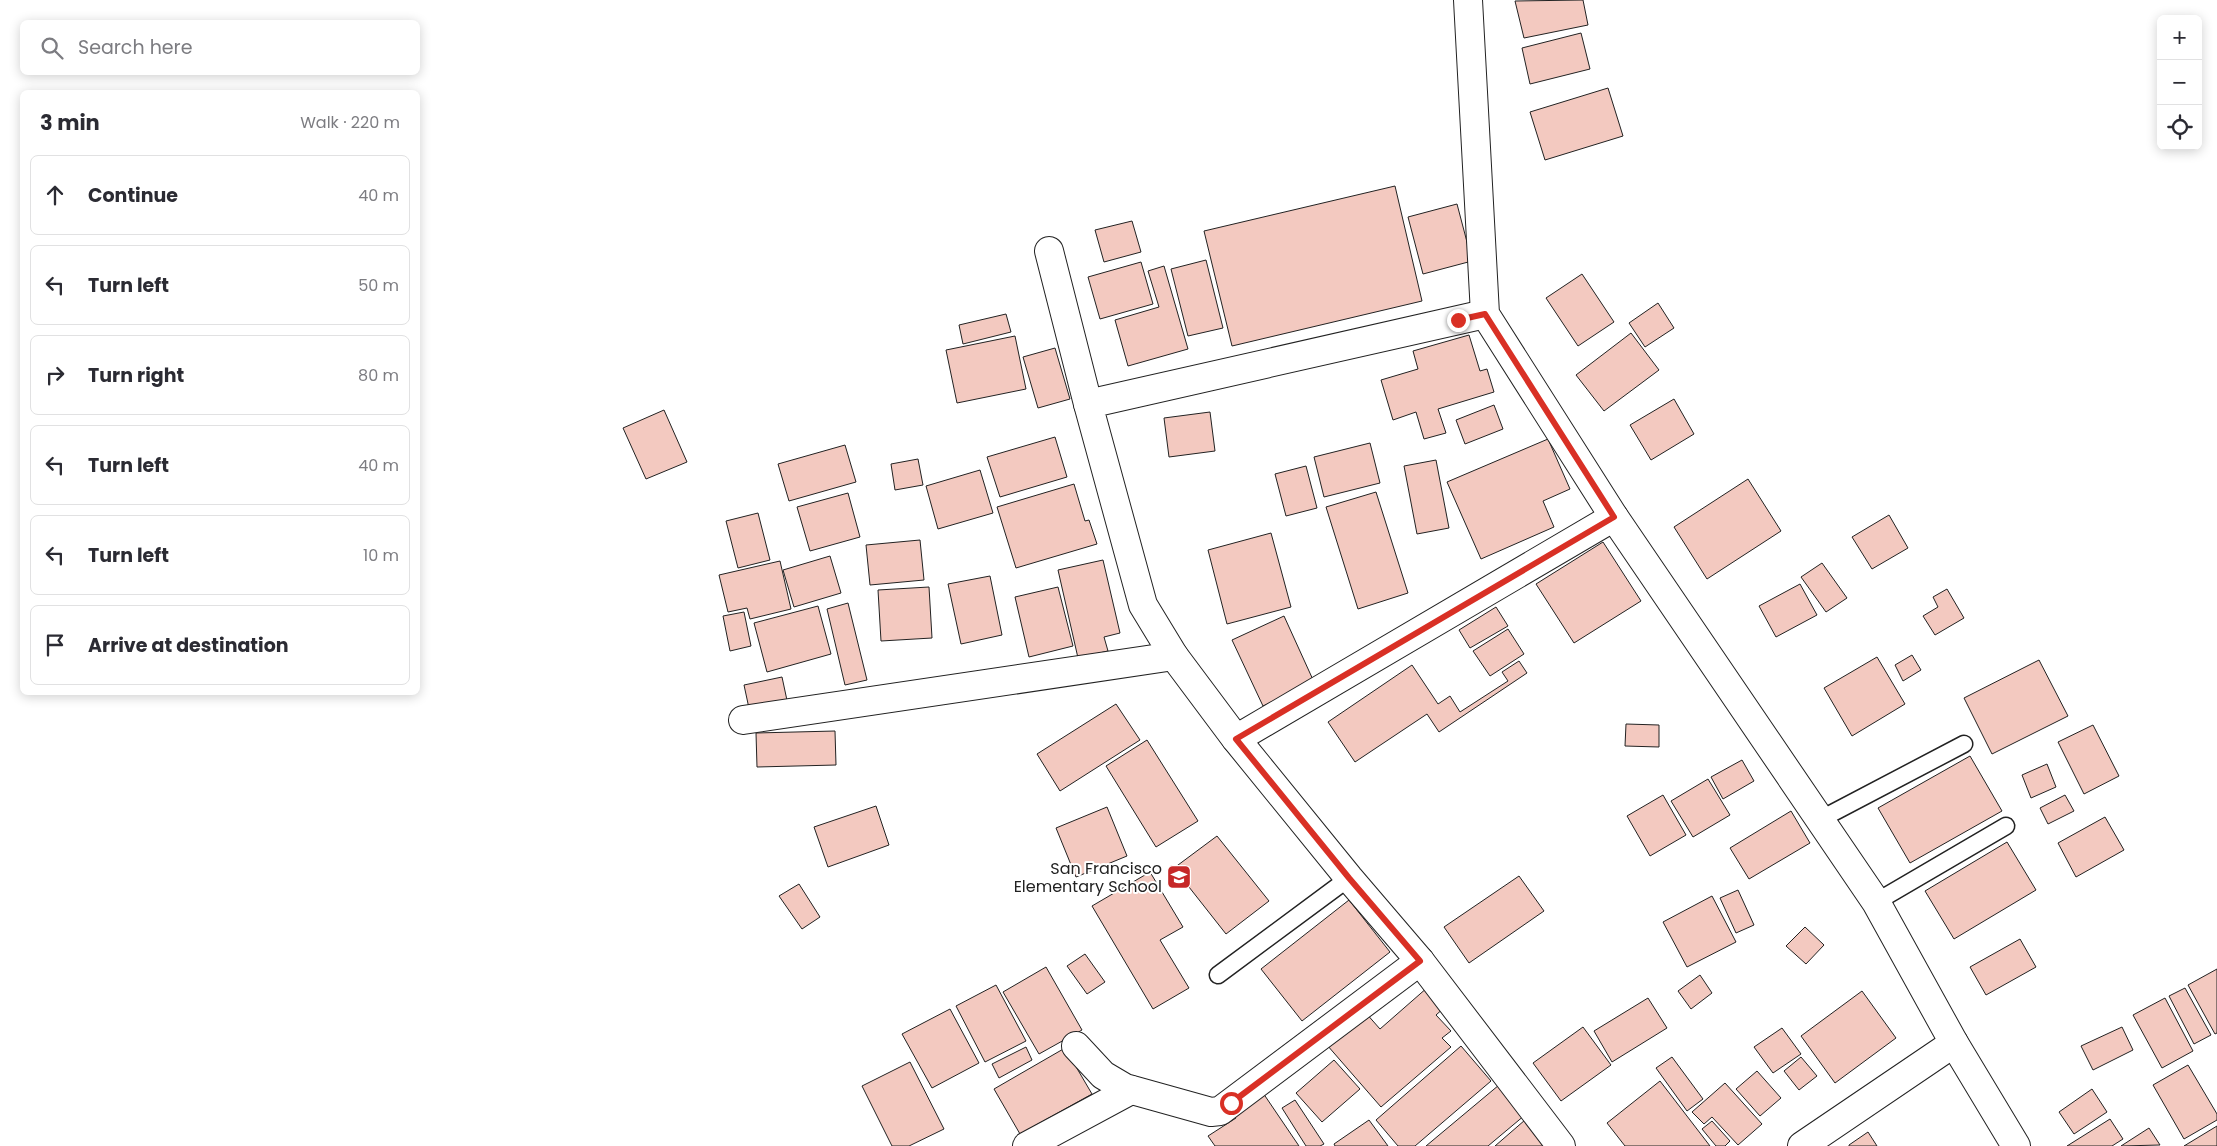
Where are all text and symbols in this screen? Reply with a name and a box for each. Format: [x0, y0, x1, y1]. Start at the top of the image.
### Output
map controls [2157, 15, 2202, 150]
button: + [2157, 15, 2202, 60]
search box [20, 20, 420, 75]
icon: search [38, 34, 66, 62]
text: Search here [78, 34, 192, 61]
button: − [2157, 60, 2202, 105]
button: locate [2157, 105, 2202, 150]
text: 3 min [40, 108, 100, 137]
text: Walk · 220 m [300, 111, 400, 134]
icon: ahead [41, 181, 69, 209]
text: Continue [88, 182, 178, 209]
text: 40 m [358, 184, 399, 207]
icon: left [41, 271, 69, 299]
text: Turn left [88, 272, 169, 299]
text: 50 m [358, 274, 399, 297]
route end [1447, 309, 1470, 332]
icon: right [41, 361, 69, 389]
text: Turn right [88, 362, 184, 389]
text: 80 m [358, 364, 399, 387]
icon: left [41, 451, 69, 479]
text: Turn left [88, 452, 169, 479]
text: 40 m [358, 454, 399, 477]
icon: left [41, 541, 69, 569]
text: Turn left [88, 542, 169, 569]
text: 10 m [363, 544, 399, 567]
icon: arrive [41, 631, 69, 659]
text: Arrive at destination [88, 632, 289, 659]
place label: San Francisco Elementary School [1014, 857, 1162, 898]
school or university icon: San Francisco Elementary School [1166, 864, 1192, 890]
route start [1220, 1092, 1243, 1115]

